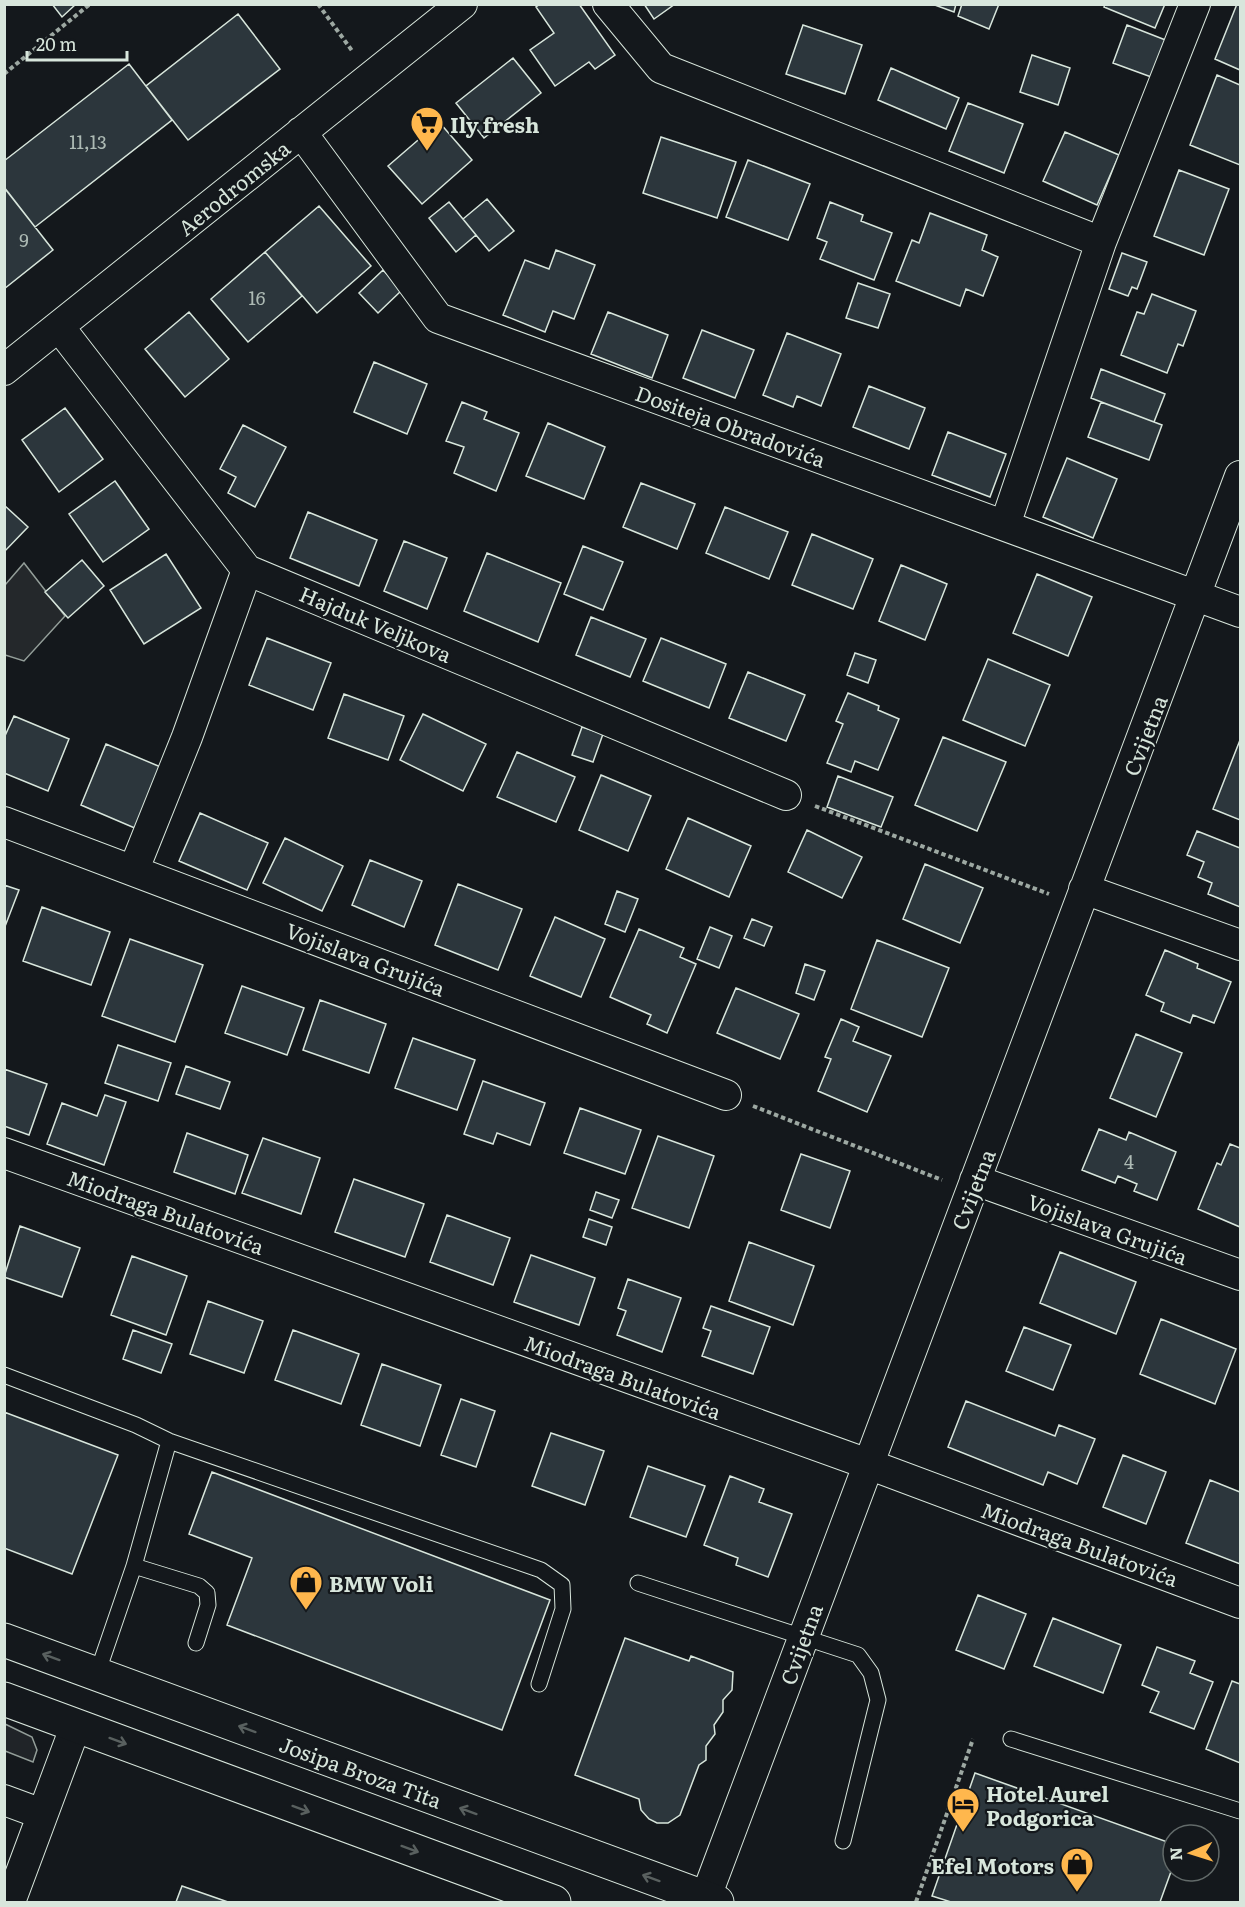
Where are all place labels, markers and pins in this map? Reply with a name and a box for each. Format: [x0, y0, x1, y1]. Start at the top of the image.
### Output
supermarket icon: Ily fresh [409, 105, 445, 152]
place label: Ily fresh [450, 108, 540, 139]
shop icon: BMW Voli [288, 1564, 324, 1611]
place label: BMW Voli [329, 1567, 434, 1598]
place label: Hotel Aurel Podgorica [986, 1777, 1109, 1832]
hotel icon: Hotel Aurel Podgorica [945, 1786, 981, 1833]
shop icon: Efel Motors [1059, 1846, 1095, 1893]
place label: Efel Motors [931, 1849, 1054, 1880]

